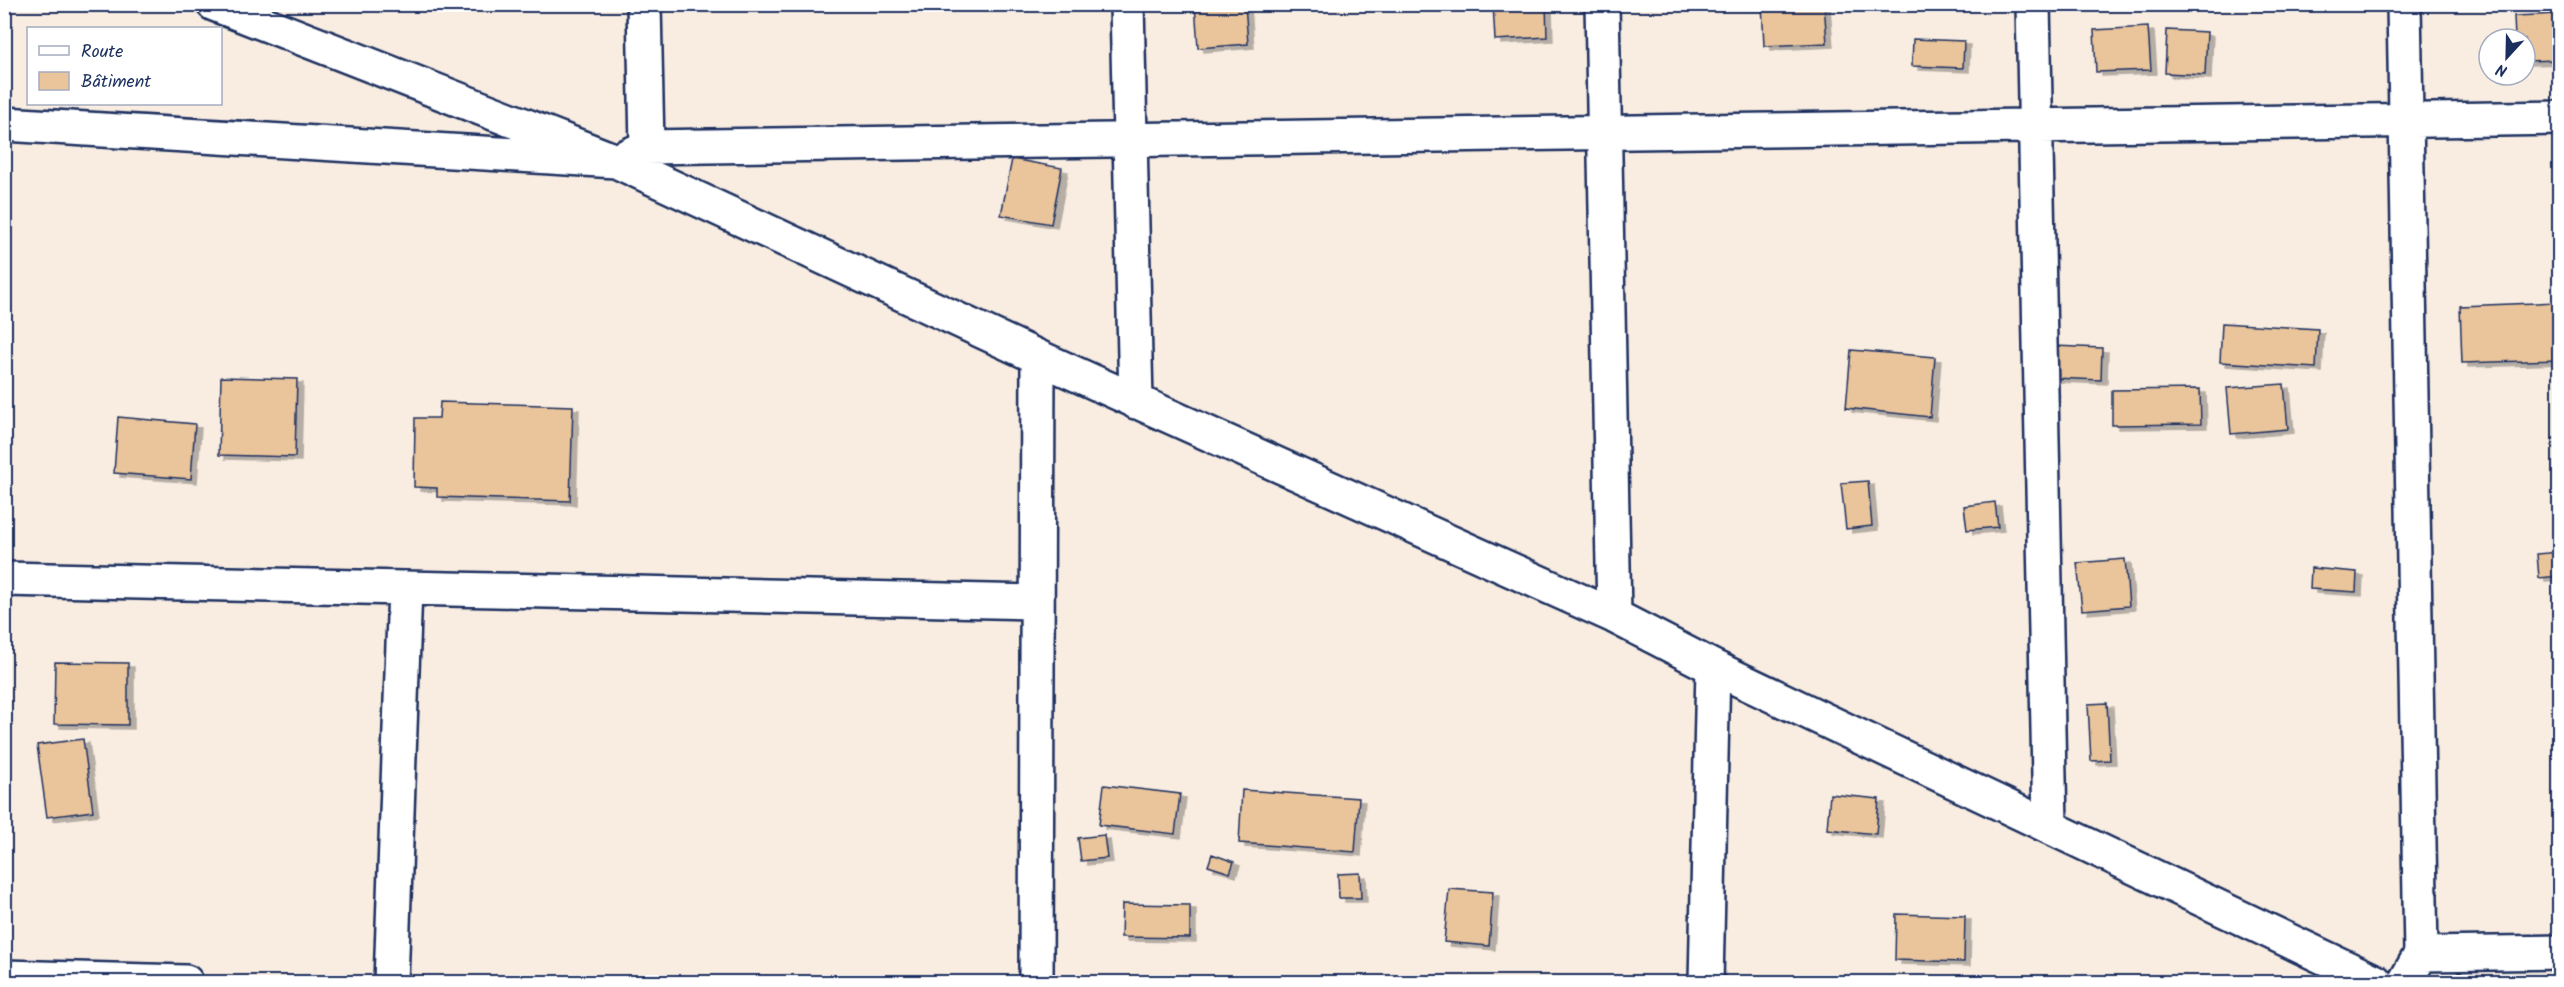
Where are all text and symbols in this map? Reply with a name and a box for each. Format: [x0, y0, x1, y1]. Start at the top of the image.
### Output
legend [27, 27, 222, 105]
north arrow [2477, 27, 2537, 87]
text: Route [81, 38, 123, 67]
text: N [2493, 56, 2511, 83]
text: Bâtiment [81, 68, 152, 97]

